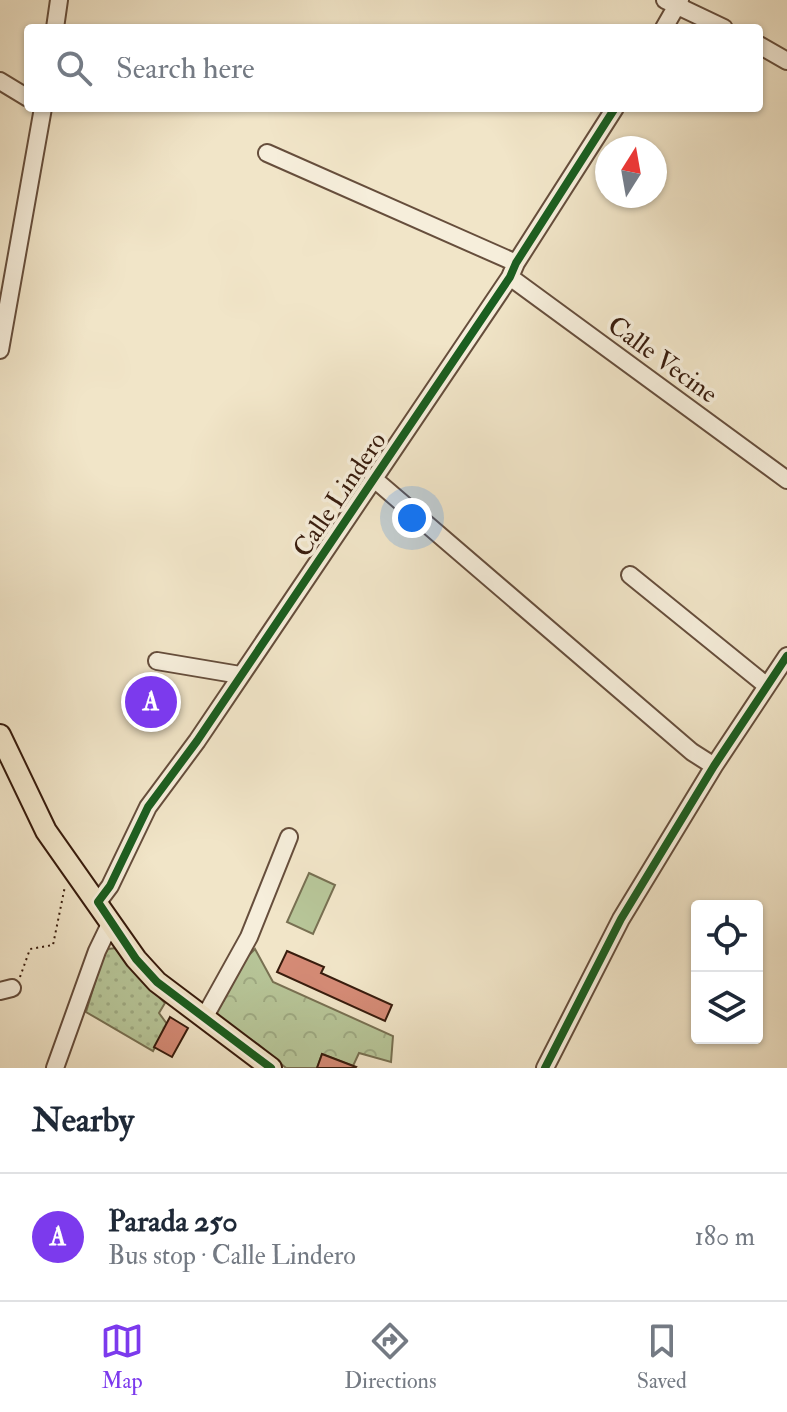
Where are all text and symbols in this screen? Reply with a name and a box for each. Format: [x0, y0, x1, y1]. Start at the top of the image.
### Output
search box [24, 24, 763, 112]
icon: search [52, 46, 96, 90]
text: Search here [116, 50, 255, 87]
north arrow [595, 136, 667, 208]
street label: Calle Vecine [601, 309, 724, 410]
street label: Calle Lindero [286, 426, 393, 563]
your location [392, 498, 432, 538]
pin: A [125, 672, 177, 732]
map controls [691, 900, 763, 1044]
button: locate [691, 900, 763, 972]
button: layers [691, 972, 763, 1044]
text: Nearby [32, 1099, 134, 1142]
text: Parada 250 [108, 1203, 238, 1240]
text: A [50, 1221, 66, 1253]
text: 180 m [695, 1221, 755, 1253]
text: Bus stop · Calle Lindero [108, 1240, 356, 1272]
tab: Map [100, 1319, 144, 1395]
tab: Directions [344, 1319, 437, 1395]
tab: Saved [637, 1319, 687, 1395]

